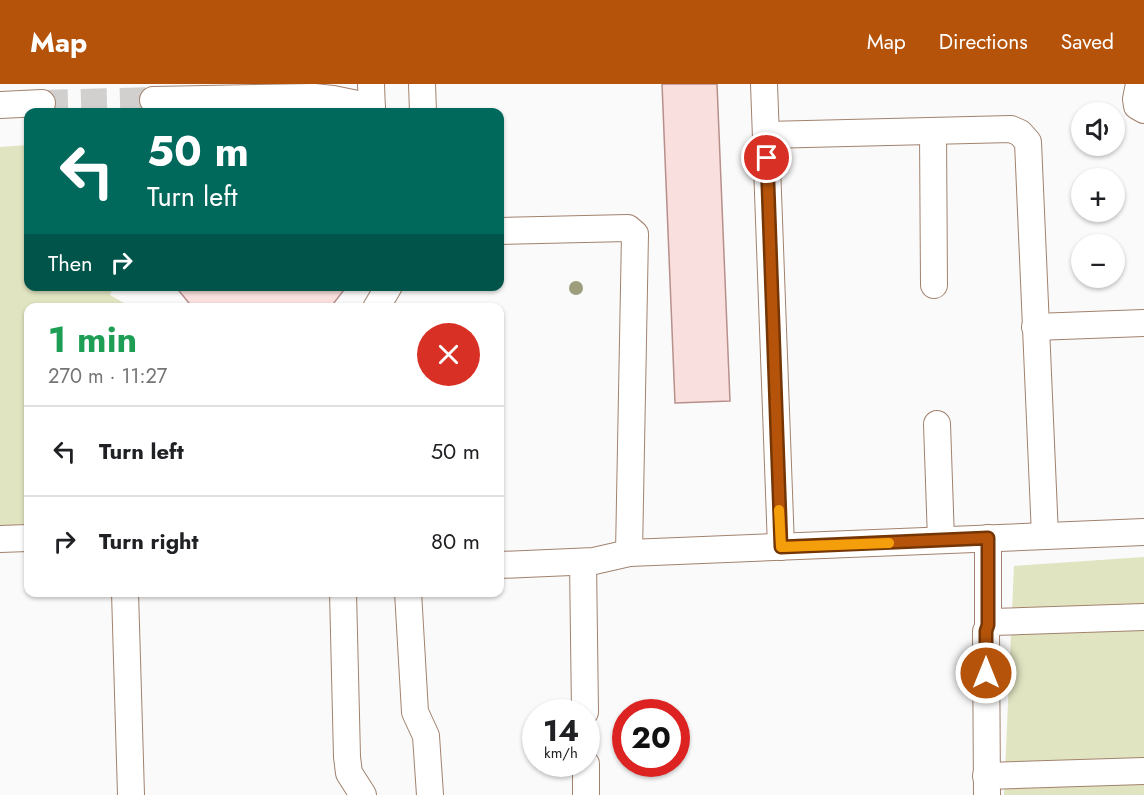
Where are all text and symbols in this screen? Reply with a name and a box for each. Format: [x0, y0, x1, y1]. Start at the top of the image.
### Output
text: Map [30, 22, 87, 63]
text: Map [867, 27, 906, 57]
text: Directions [939, 27, 1028, 57]
text: Saved [1061, 27, 1114, 57]
map controls [1071, 102, 1125, 288]
button: sound [1071, 102, 1125, 156]
text: 50 m [147, 121, 249, 182]
icon: left [48, 132, 126, 210]
pin [741, 132, 792, 183]
icon: arrive [750, 141, 783, 174]
button: + [1071, 168, 1125, 222]
text: Turn left [147, 177, 237, 216]
button: − [1071, 234, 1125, 288]
icon: right [105, 246, 138, 279]
text: Then [48, 247, 93, 279]
text: 1 min [48, 313, 137, 365]
button: close [417, 323, 480, 386]
text: 270 m · 11:27 [48, 362, 167, 391]
icon: left [48, 435, 81, 468]
text: Turn left [99, 435, 184, 467]
text: 50 m [431, 435, 480, 467]
icon: right [48, 525, 81, 558]
text: Turn right [99, 525, 199, 557]
text: 80 m [431, 525, 480, 557]
position arrow [954, 641, 1018, 705]
speed limit sign: 20 [612, 699, 690, 777]
text: 14 [543, 709, 579, 752]
text: km/h [544, 742, 578, 764]

